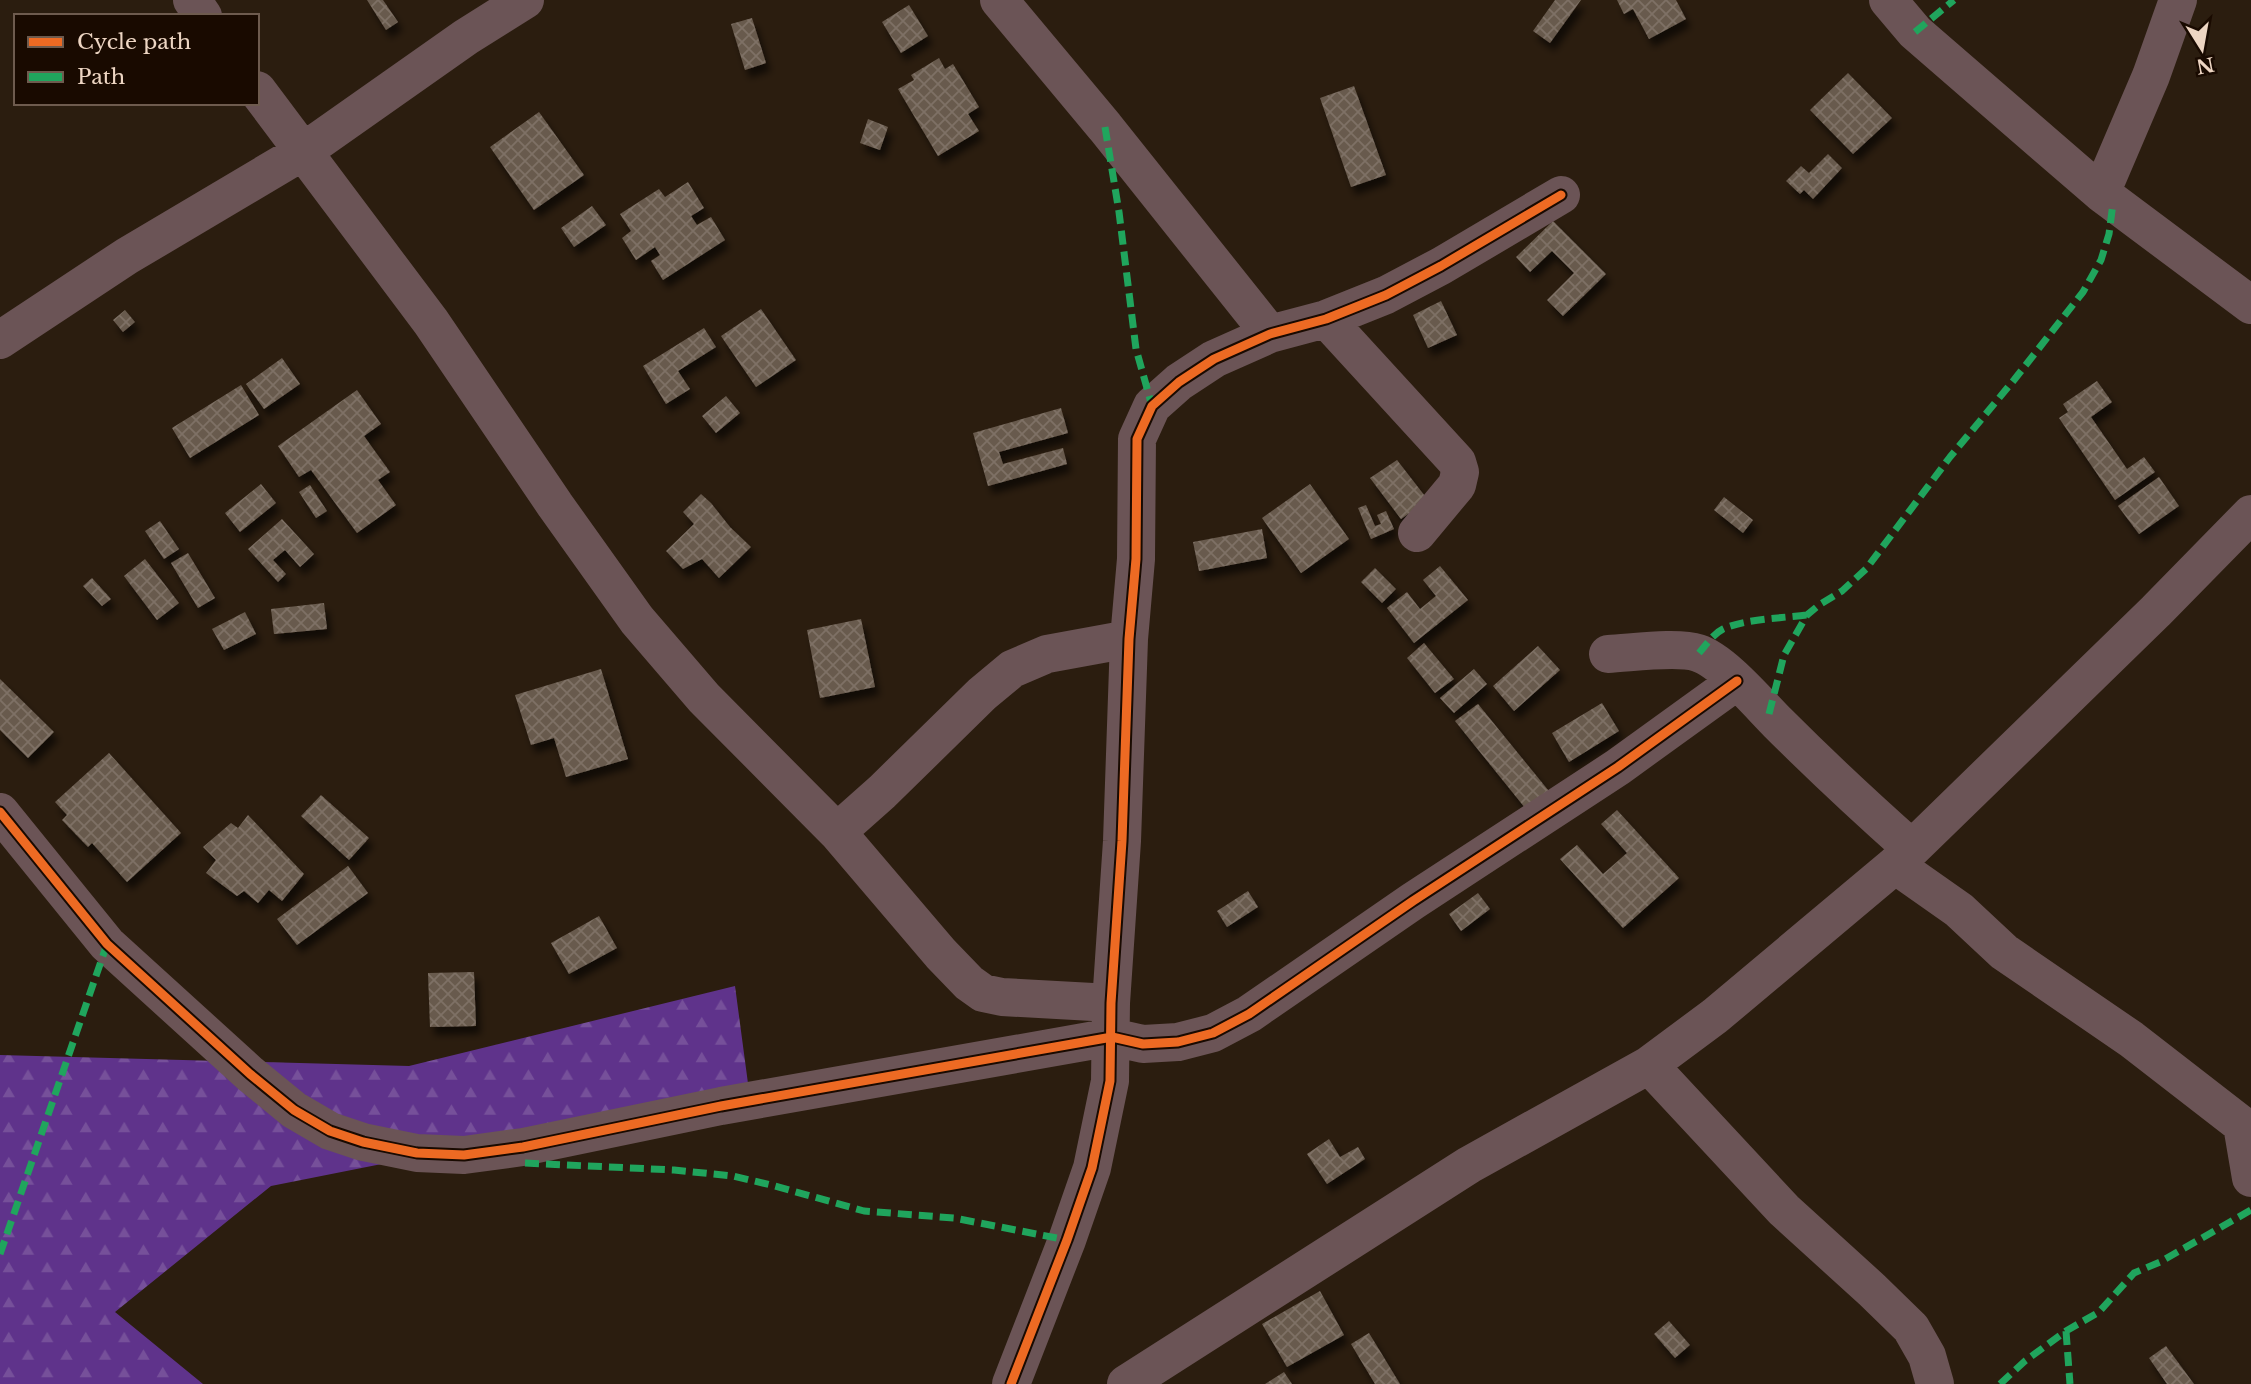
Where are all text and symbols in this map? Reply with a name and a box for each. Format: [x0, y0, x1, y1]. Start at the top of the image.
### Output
legend [14, 14, 259, 105]
north arrow [2167, 14, 2237, 84]
text: Cycle path [77, 29, 191, 55]
text: N [2194, 52, 2216, 78]
text: Path [77, 64, 125, 90]

